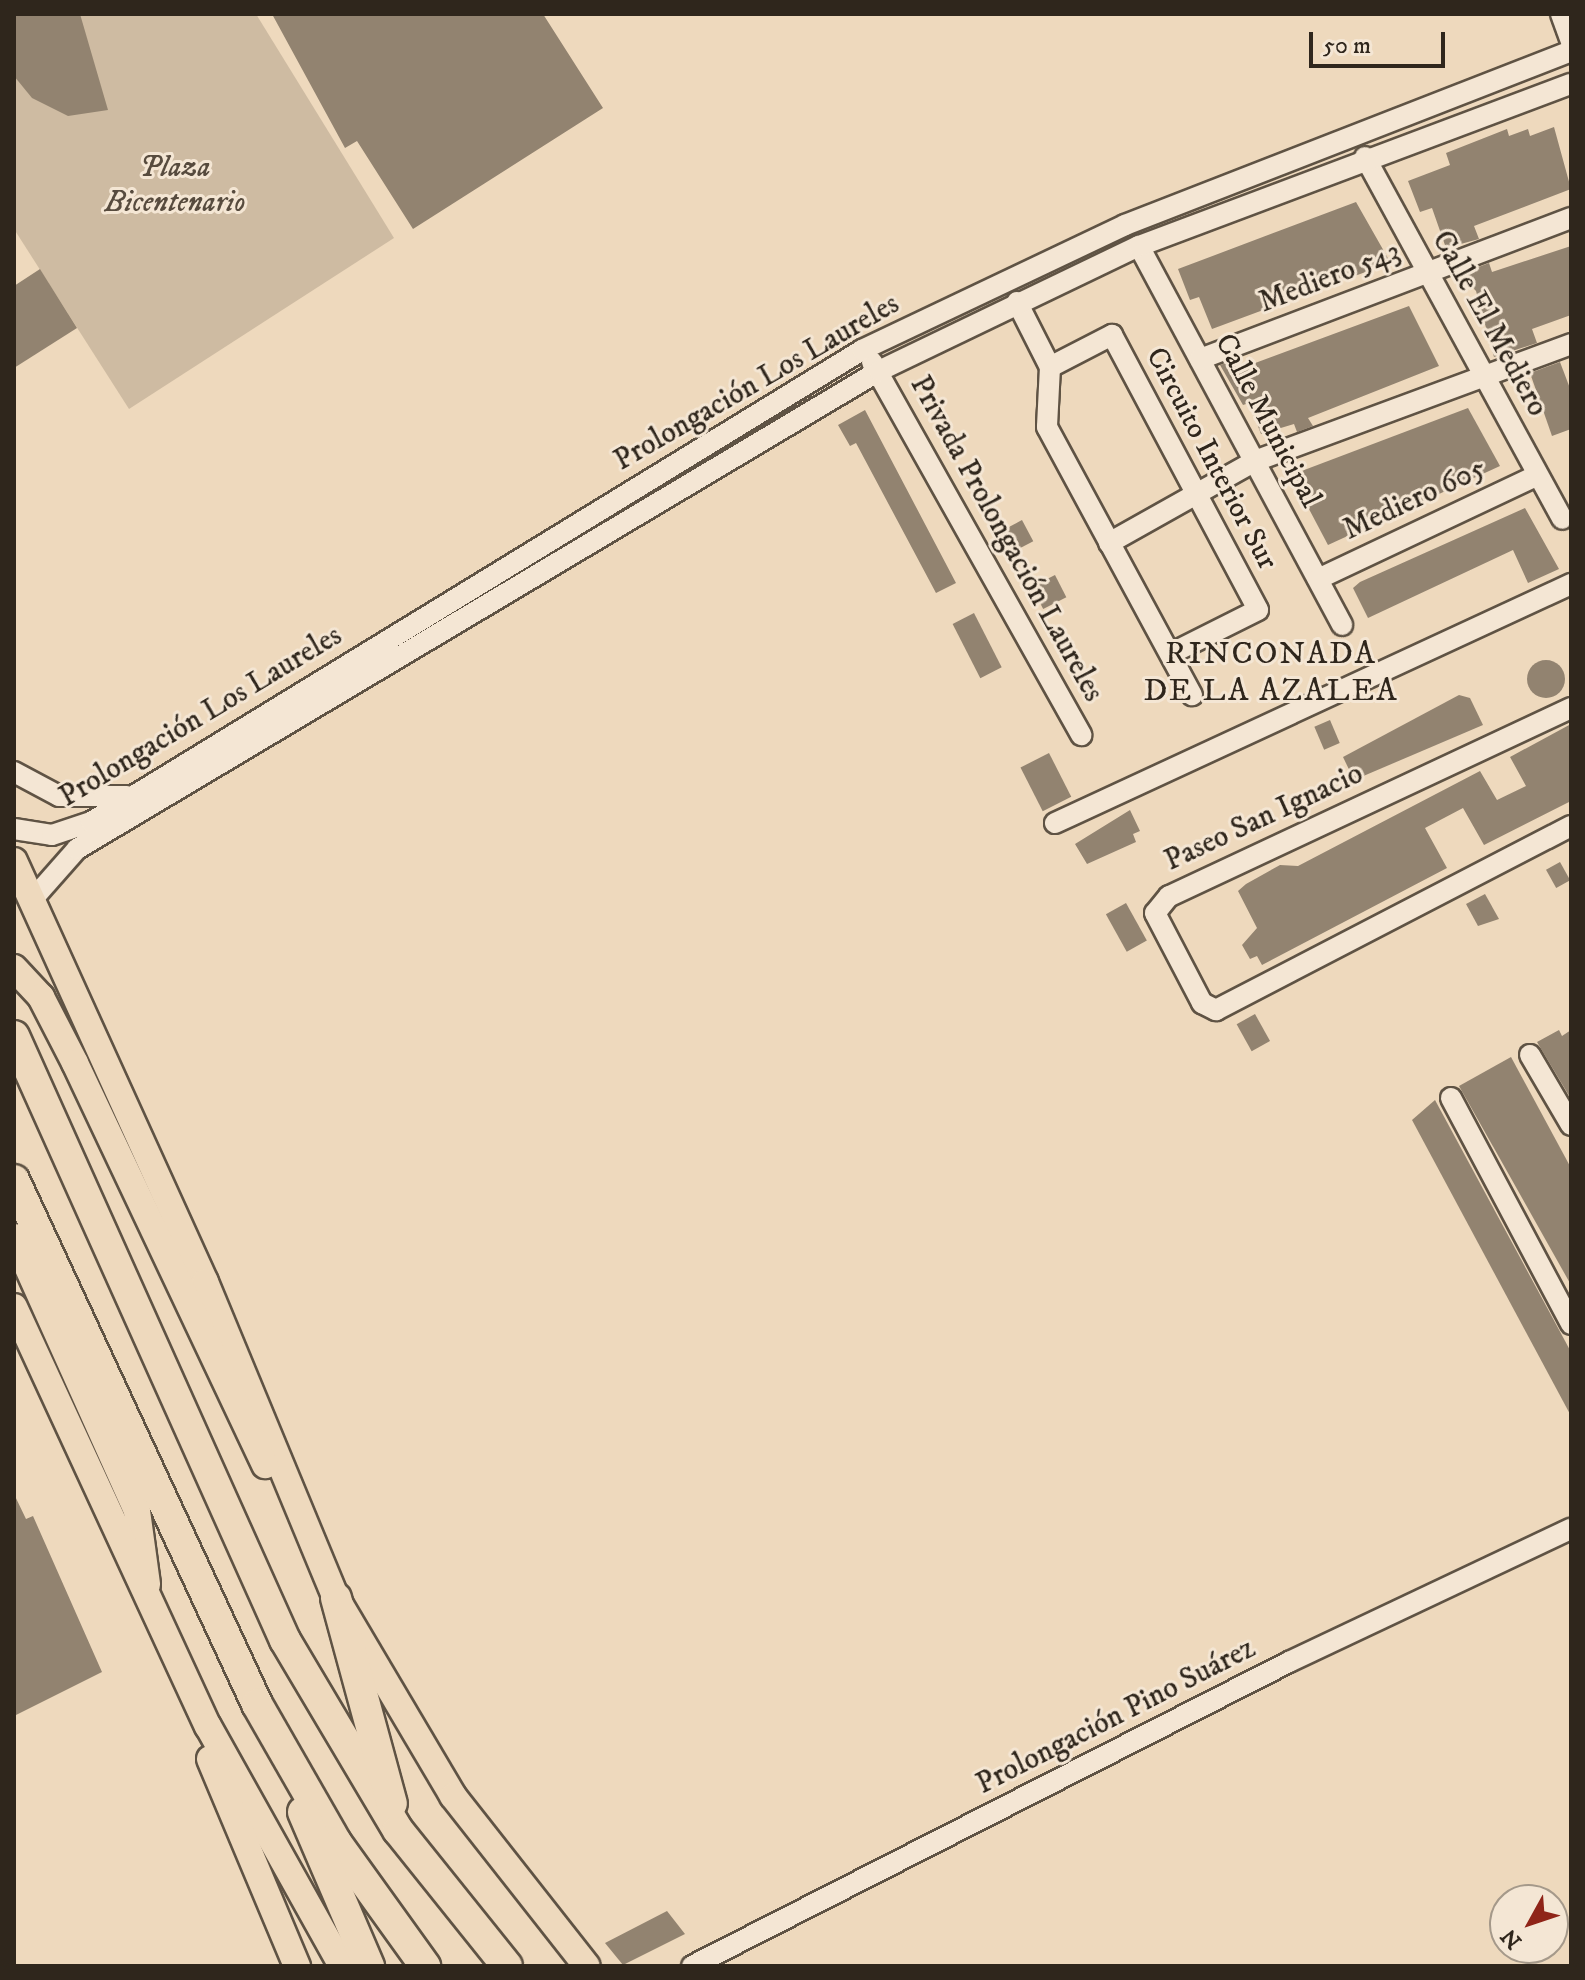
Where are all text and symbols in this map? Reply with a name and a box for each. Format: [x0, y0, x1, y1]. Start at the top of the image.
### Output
scale bar [1313, 16, 1449, 66]
text: 50 m [1323, 31, 1371, 61]
park label: Plaza Bicentenario [105, 150, 245, 220]
street label: Calle El Mediero [1423, 225, 1555, 423]
street label: Mediero 543 [1254, 235, 1406, 321]
street label: Prolongación Los Laureles [608, 287, 906, 479]
street label: Calle Municipal [1206, 328, 1328, 514]
street label: Circuito Interior Sur [1137, 342, 1285, 576]
street label: Privada Prolongación Laureles [901, 370, 1111, 708]
street label: Mediero 605 [1338, 451, 1492, 549]
street label: Prolongación Los Laureles [53, 618, 349, 816]
district label: RINCONADA DE LA AZALEA [1143, 636, 1399, 711]
street label: Paseo San Ignacio [1159, 756, 1369, 880]
street label: Prolongación Pino Suárez [971, 1631, 1261, 1803]
north arrow [1489, 1884, 1569, 1964]
text: N [1496, 1923, 1528, 1954]

